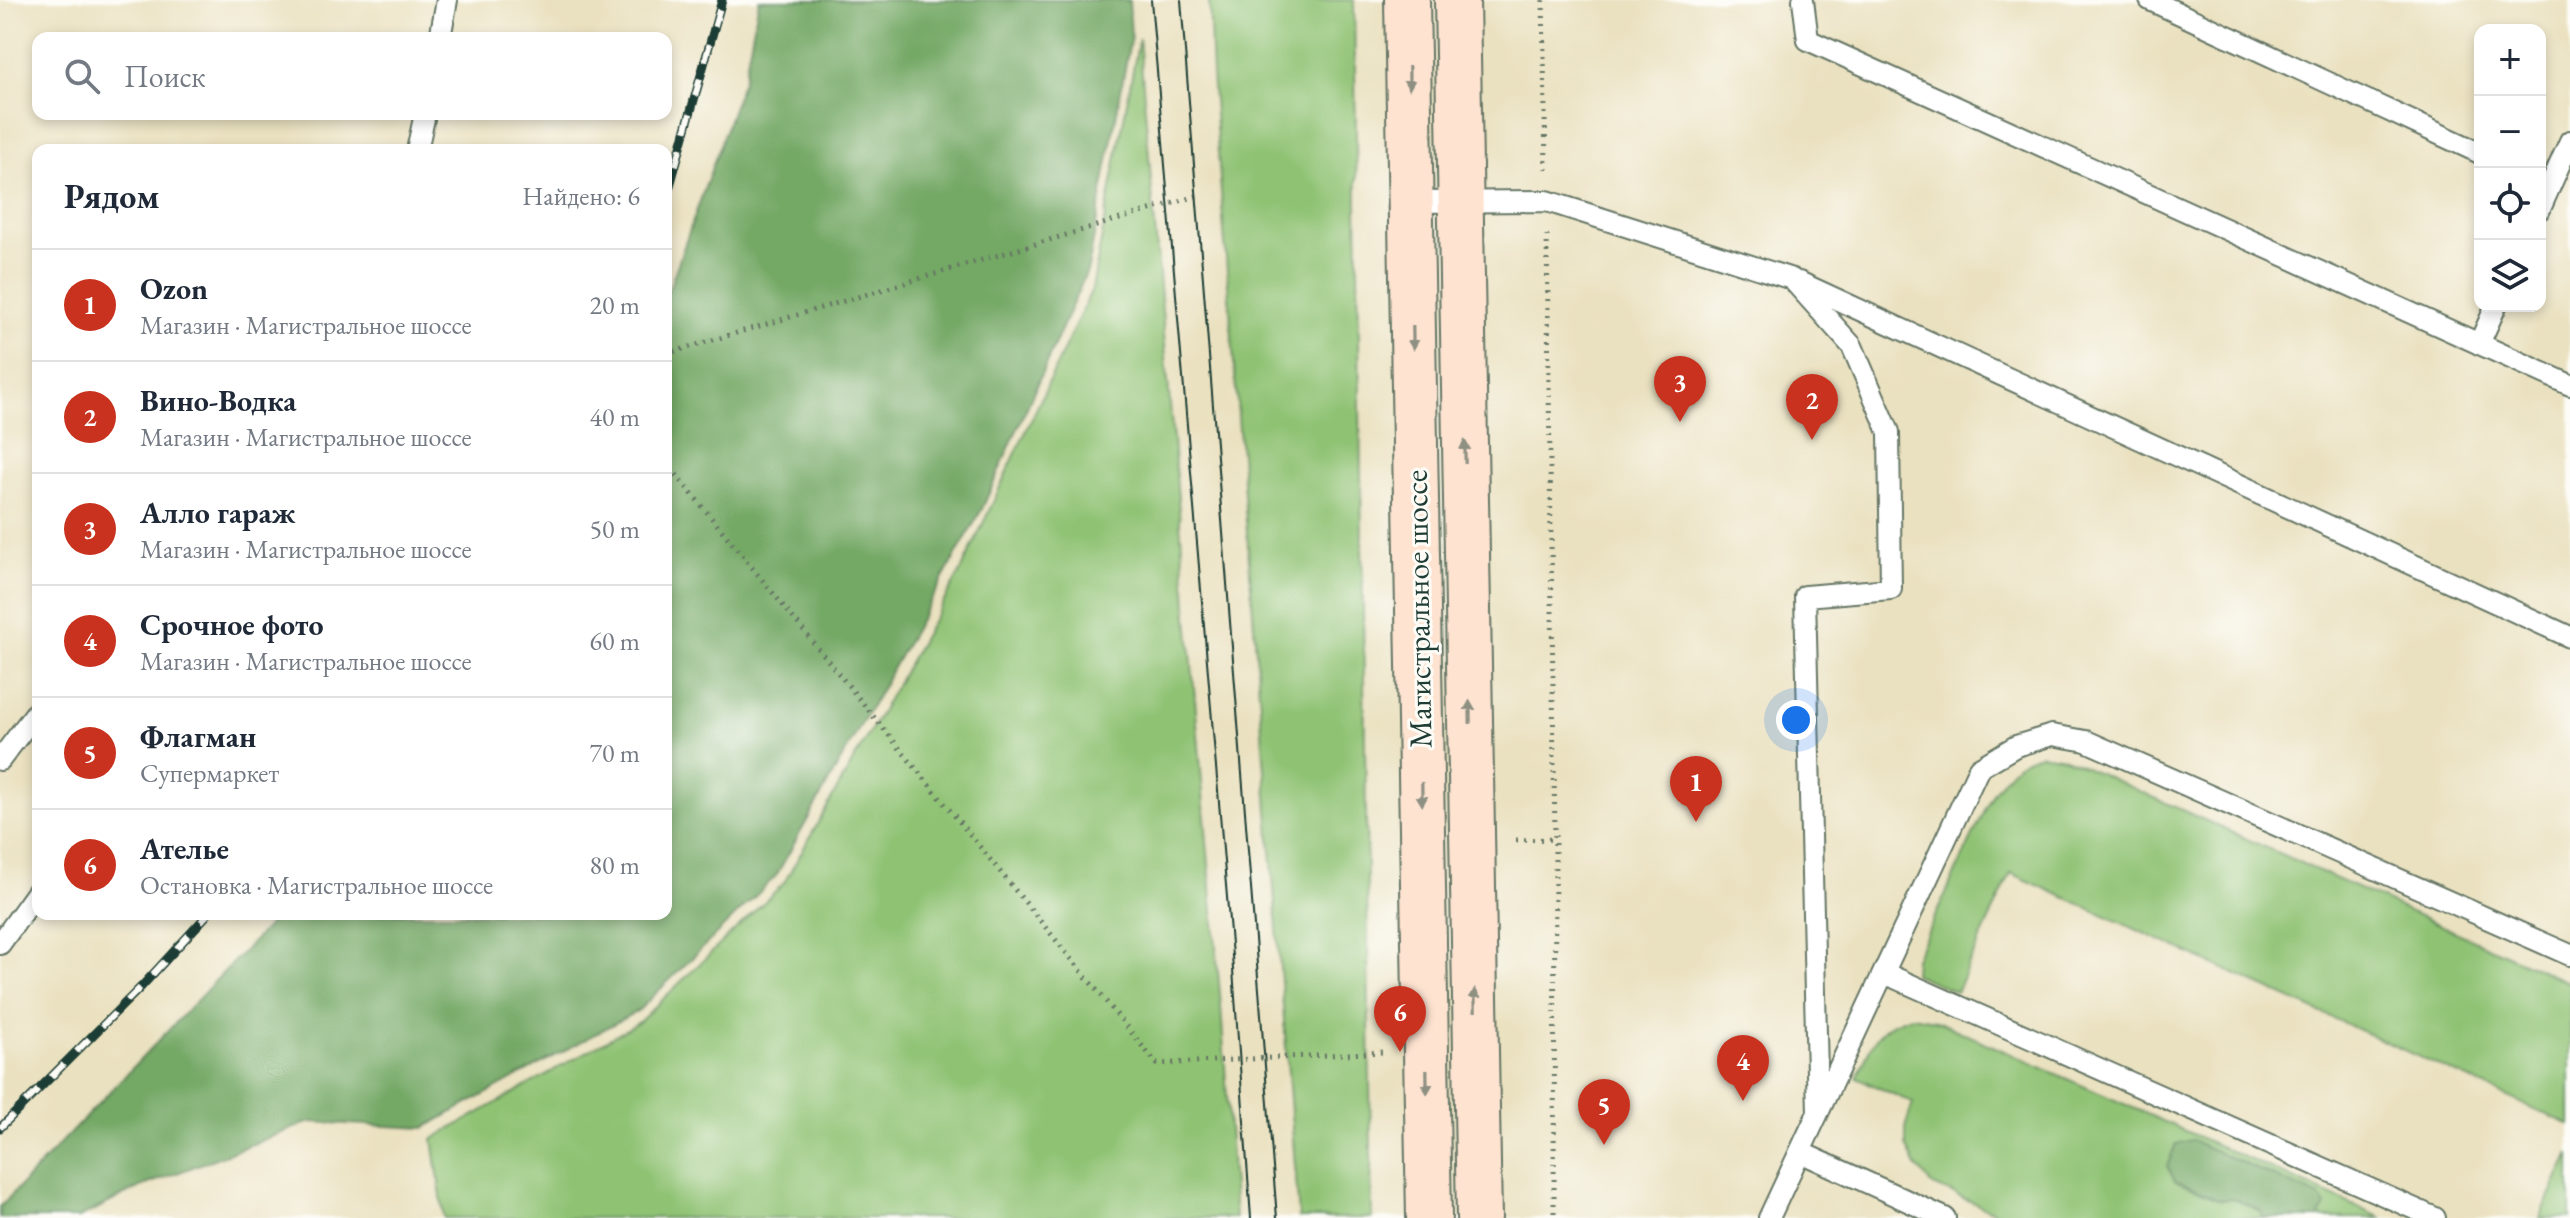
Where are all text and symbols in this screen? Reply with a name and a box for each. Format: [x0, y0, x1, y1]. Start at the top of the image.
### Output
map controls [2474, 24, 2546, 312]
button: + [2474, 24, 2546, 96]
search box [32, 32, 672, 120]
icon: search [60, 54, 104, 98]
text: Поиск [124, 57, 206, 96]
one-way arrow [1402, 66, 1415, 91]
button: − [2474, 96, 2546, 168]
button: locate [2474, 168, 2546, 240]
text: Рядом [64, 174, 159, 218]
text: Найдено: 6 [522, 179, 640, 213]
button: layers [2474, 240, 2546, 312]
text: Ozon [140, 269, 208, 308]
text: 1 [83, 288, 97, 322]
text: 20 m [590, 288, 640, 322]
text: Магазин · Магистральное шоссе [140, 308, 472, 342]
one-way arrow [1407, 326, 1420, 351]
pin: 3 [1654, 356, 1706, 422]
pin: 2 [1786, 374, 1838, 440]
text: Вино-Водка [140, 381, 296, 420]
text: 2 [83, 400, 97, 434]
text: 40 m [590, 400, 640, 434]
text: Магазин · Магистральное шоссе [140, 420, 472, 454]
one-way arrow [1459, 439, 1471, 464]
street label: Магистральное шоссе [1395, 469, 1441, 749]
text: Алло гараж [140, 493, 296, 532]
text: 3 [83, 512, 97, 546]
text: 50 m [590, 512, 640, 546]
text: Магазин · Магистральное шоссе [140, 532, 472, 566]
text: Срочное фото [140, 605, 324, 644]
text: 4 [83, 624, 97, 658]
text: 60 m [590, 624, 640, 658]
text: Магазин · Магистральное шоссе [140, 644, 472, 678]
one-way arrow [1464, 699, 1477, 724]
your location [1776, 700, 1816, 740]
text: Флагман [140, 717, 256, 756]
text: 5 [83, 736, 97, 770]
text: 70 m [590, 736, 640, 770]
text: Супермаркет [140, 756, 279, 790]
pin: 1 [1670, 756, 1722, 822]
one-way arrow [1415, 782, 1428, 807]
text: Ателье [140, 829, 229, 868]
text: 6 [83, 848, 97, 882]
text: 80 m [590, 848, 640, 882]
text: Остановка · Магистральное шоссе [140, 868, 493, 902]
pin: 6 [1374, 986, 1426, 1052]
one-way arrow [1469, 987, 1482, 1012]
pin: 4 [1717, 1035, 1769, 1101]
one-way arrow [1421, 1070, 1433, 1095]
pin: 5 [1578, 1079, 1630, 1145]

